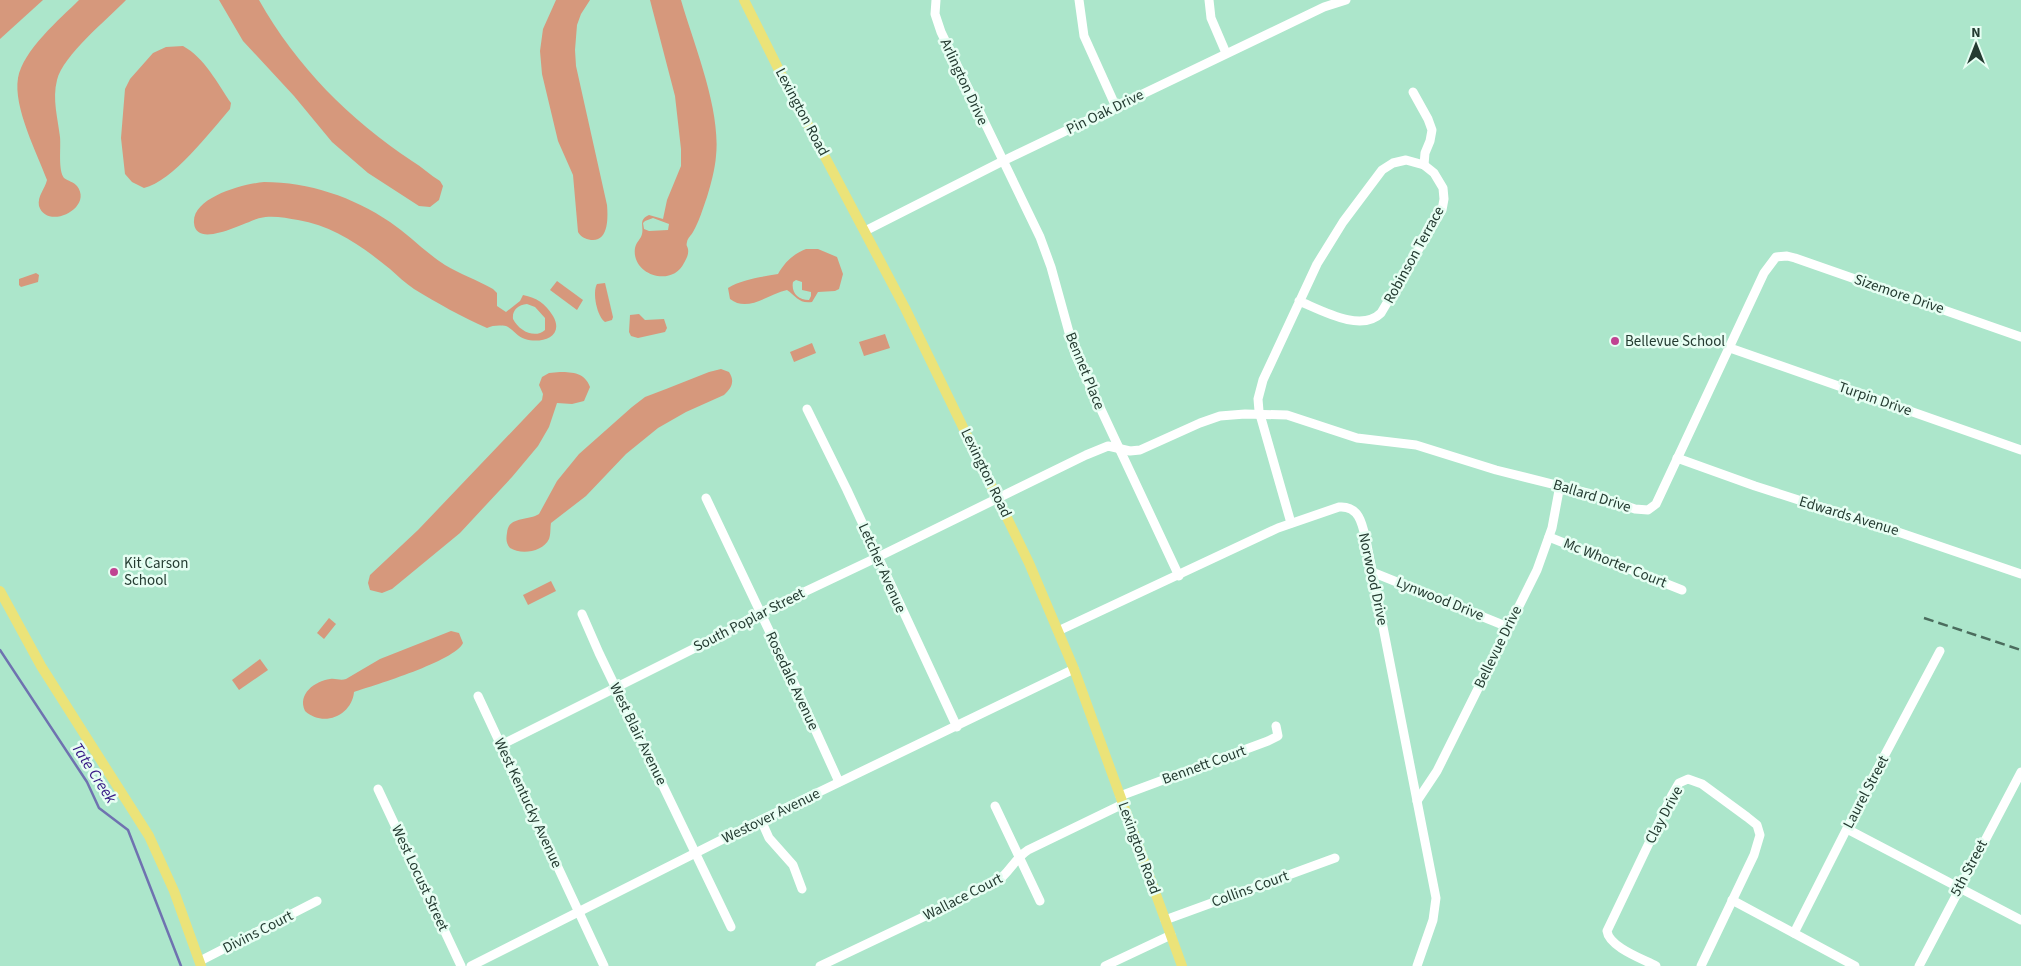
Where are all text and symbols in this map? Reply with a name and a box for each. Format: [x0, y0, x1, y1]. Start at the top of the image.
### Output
north arrow [1951, 20, 2001, 70]
text: N [1971, 23, 1981, 43]
street label: Arlington Drive [935, 35, 993, 129]
street label: Lexington Road [770, 64, 834, 160]
street label: Pin Oak Drive [1063, 84, 1147, 140]
street label: Robinson Terrace [1379, 203, 1449, 307]
street label: Sizemore Drive [1851, 269, 1947, 319]
street label: Bennet Place [1060, 329, 1110, 413]
place label: Bellevue School [1625, 331, 1725, 352]
marker: Bellevue School [1609, 335, 1621, 347]
street label: Turpin Drive [1835, 377, 1915, 421]
street label: Lexington Road [955, 425, 1017, 521]
street label: Ballard Drive [1550, 474, 1634, 518]
street label: Edwards Avenue [1797, 491, 1901, 541]
street label: Letcher Avenue [853, 520, 911, 616]
street label: Norwood Drive [1353, 531, 1393, 627]
street label: Mc Whorter Court [1560, 533, 1670, 593]
place label: Kit Carson School [124, 553, 188, 591]
marker: Kit Carson School [108, 566, 120, 578]
street label: Lynwood Drive [1393, 572, 1487, 626]
street label: South Poplar Street [690, 583, 808, 657]
street label: Bellevue Drive [1469, 602, 1527, 692]
street label: Rosedale Avenue [760, 628, 824, 734]
street label: West Blair Avenue [604, 679, 672, 789]
street label: West Kentucky Avenue [489, 735, 567, 871]
water label: Tate Creek [66, 738, 122, 808]
street label: Bennett Court [1159, 740, 1249, 790]
street label: Laurel Street [1838, 752, 1894, 832]
street label: Clay Drive [1640, 782, 1688, 848]
street label: Westover Avenue [718, 783, 824, 849]
street label: Lexington Road [1113, 799, 1165, 897]
street label: West Locust Street [386, 821, 454, 935]
street label: 5th Street [1945, 836, 1993, 900]
street label: Collins Court [1209, 865, 1291, 913]
street label: Wallace Court [920, 868, 1006, 926]
street label: Divins Court [219, 905, 297, 959]

